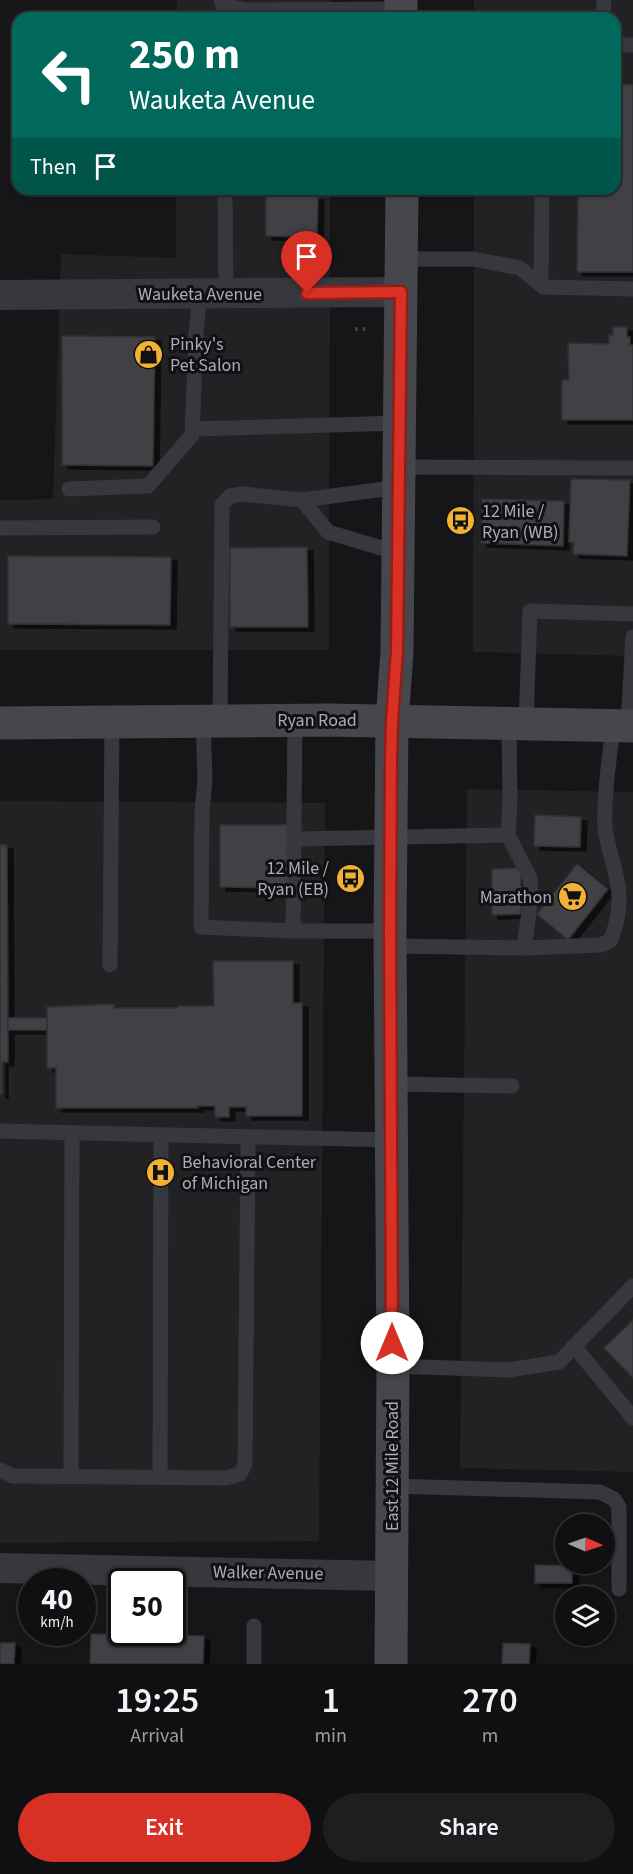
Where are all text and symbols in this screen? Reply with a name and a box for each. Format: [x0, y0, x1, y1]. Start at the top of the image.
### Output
text: 250 m [129, 25, 240, 85]
icon: left [30, 36, 108, 114]
text: Wauketa Avenue [129, 81, 315, 120]
icon: arrive [89, 150, 122, 183]
text: Then [30, 151, 77, 183]
pin [281, 231, 332, 293]
icon: arrive [290, 240, 323, 273]
street label: Wauketa Avenue [138, 282, 262, 307]
place label: Pinky's Pet Salon [170, 332, 241, 378]
shop icon: Pinky's Pet Salon [133, 338, 165, 370]
place label: 12 Mile / Ryan (WB) [482, 499, 558, 545]
bus stop icon: 12 Mile / Ryan (WB) [445, 505, 477, 537]
street label: Ryan Road [277, 708, 357, 733]
place label: 12 Mile / Ryan (EB) [257, 856, 330, 902]
bus stop icon: 12 Mile / Ryan (EB) [334, 862, 366, 894]
supermarket icon: Marathon [557, 881, 589, 913]
place label: Marathon [480, 885, 552, 910]
place label: Behavioral Center of Michigan [182, 1150, 317, 1196]
hospital icon: Behavioral Center of Michigan [145, 1156, 177, 1188]
position arrow [360, 1311, 424, 1375]
street label: East 12 Mile Road [380, 1401, 405, 1531]
north arrow [555, 1514, 615, 1574]
map controls [555, 1514, 615, 1646]
street label: Walker Avenue [213, 1560, 323, 1586]
speed limit sign: 50 [108, 1568, 186, 1646]
text: 40 [41, 1578, 73, 1621]
button: layers [555, 1586, 615, 1646]
text: km/h [40, 1612, 74, 1633]
text: 19:25 [115, 1675, 199, 1726]
text: 1 [321, 1675, 340, 1726]
text: 270 [462, 1675, 518, 1726]
text: Arrival [130, 1722, 184, 1750]
text: min [314, 1722, 347, 1750]
text: m [482, 1722, 498, 1750]
button: Exit [18, 1793, 311, 1862]
button: Share [323, 1793, 615, 1862]

